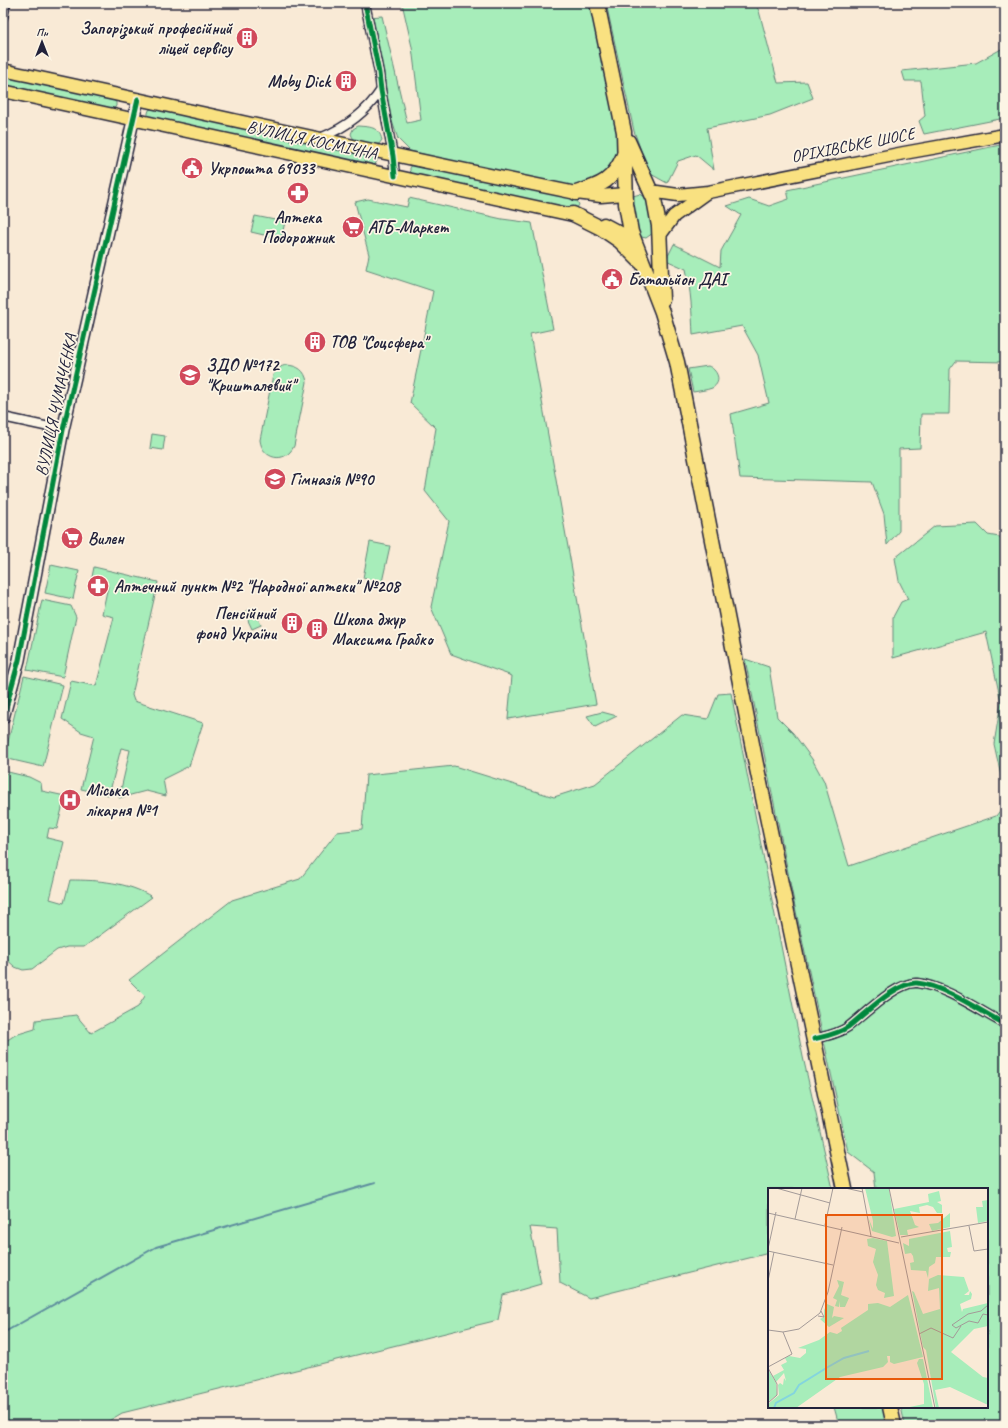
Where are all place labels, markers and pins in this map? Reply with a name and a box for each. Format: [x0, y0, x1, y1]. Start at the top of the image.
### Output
place label: Запорізький професійний ліцей сервісу [80, 18, 234, 59]
building icon: Запорізький професійний ліцей сервісу [234, 25, 260, 51]
building icon: Moby Dick [333, 68, 359, 94]
place label: Moby Dick [268, 71, 332, 92]
public building icon: Укрпошта 69033 [179, 155, 205, 181]
place label: Укрпошта 69033 [208, 158, 316, 179]
pharmacy icon: Аптека Подорожник [285, 180, 311, 206]
place label: Аптека Подорожник [262, 207, 335, 248]
supermarket icon: АТБ-Маркет [340, 214, 366, 240]
place label: АТБ-Маркет [368, 217, 450, 238]
public building icon: Батальйон ДАI [599, 266, 625, 292]
place label: Батальйон ДАI [628, 269, 730, 290]
building icon: ТОВ "Соцсфера" [302, 329, 328, 355]
place label: ТОВ "Соцсфера" [330, 332, 431, 353]
place label: ЗДО №172 "Кришталевий" [206, 355, 299, 396]
school or university icon: ЗДО №172 "Кришталевий" [177, 362, 203, 388]
school or university icon: Гімназія №90 [262, 466, 288, 492]
place label: Гімназія №90 [290, 469, 376, 490]
supermarket icon: Вилен [59, 525, 85, 551]
place label: Вилен [88, 528, 125, 549]
pharmacy icon: Аптечний пункт №2 "Народної аптеки" №208 [85, 573, 111, 599]
place label: Аптечний пункт №2 "Народної аптеки" №208 [114, 576, 402, 597]
place label: Пенсійний фонд України [195, 603, 278, 644]
place label: Школа джур Максима Грабко [332, 609, 435, 650]
building icon: Пенсійний фонд України [279, 610, 305, 636]
building icon: Школа джур Максима Грабко [304, 616, 330, 642]
place label: Міська лікарня №1 [86, 780, 159, 821]
hospital icon: Міська лікарня №1 [57, 787, 83, 813]

